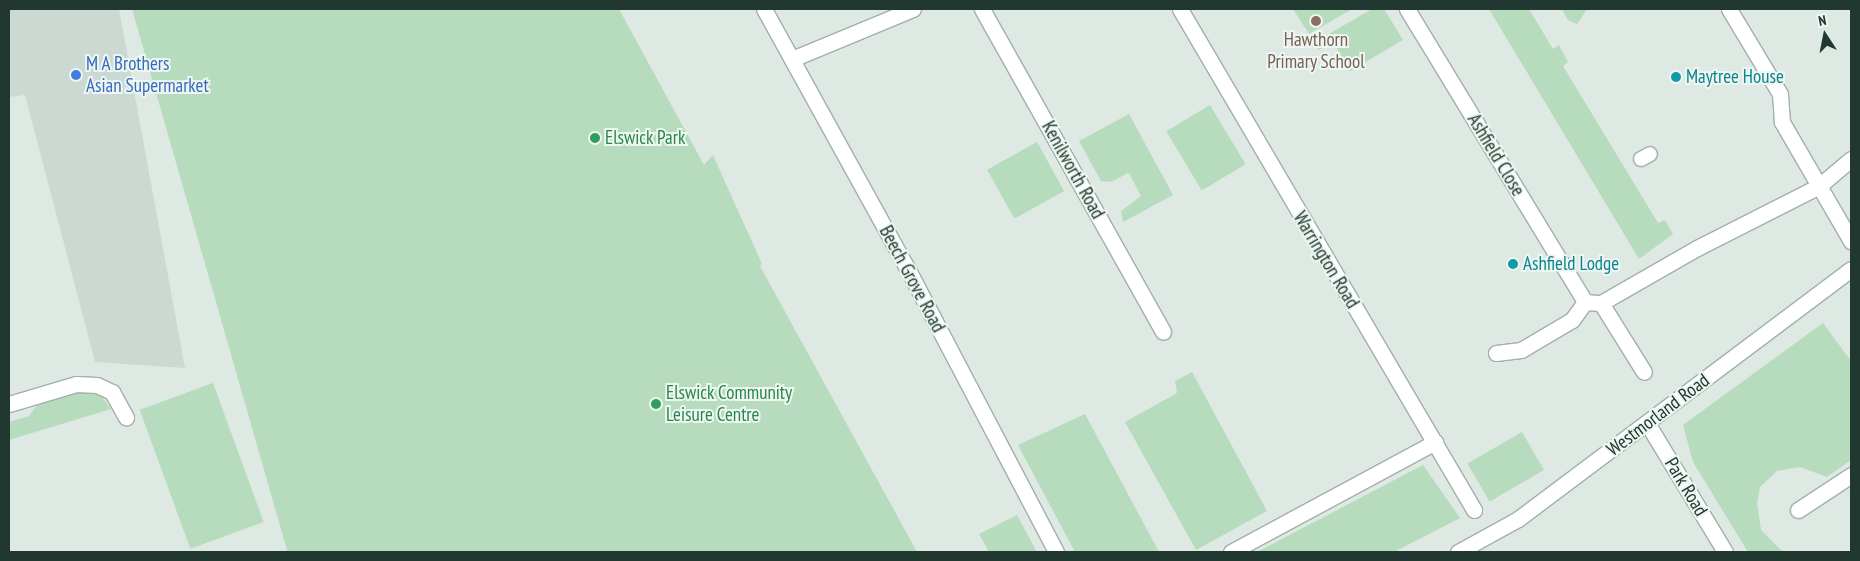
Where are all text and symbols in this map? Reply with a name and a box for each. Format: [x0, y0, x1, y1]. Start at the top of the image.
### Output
north arrow [1800, 10, 1850, 60]
text: N [1817, 11, 1828, 30]
marker: Hawthorn Primary School [1310, 15, 1322, 27]
place label: Hawthorn Primary School [1267, 29, 1365, 73]
place label: M A Brothers Asian Supermarket [86, 53, 209, 97]
place label: Maytree House [1686, 66, 1784, 88]
marker: M A Brothers Asian Supermarket [70, 69, 82, 81]
marker: Maytree House [1670, 71, 1682, 83]
street label: Ashfield Close [1462, 110, 1530, 200]
street label: Kenilworth Road [1037, 117, 1109, 223]
place label: Elswick Park [605, 127, 686, 149]
marker: Elswick Park [589, 132, 601, 144]
street label: Warrington Road [1288, 207, 1364, 313]
street label: Beech Grove Road [874, 222, 950, 336]
place label: Ashfield Lodge [1523, 253, 1619, 275]
marker: Ashfield Lodge [1507, 258, 1519, 270]
street label: Westmorland Road [1602, 369, 1714, 461]
place label: Elswick Community Leisure Centre [666, 382, 793, 426]
marker: Elswick Community Leisure Centre [650, 398, 662, 410]
street label: Park Road [1660, 453, 1712, 521]

